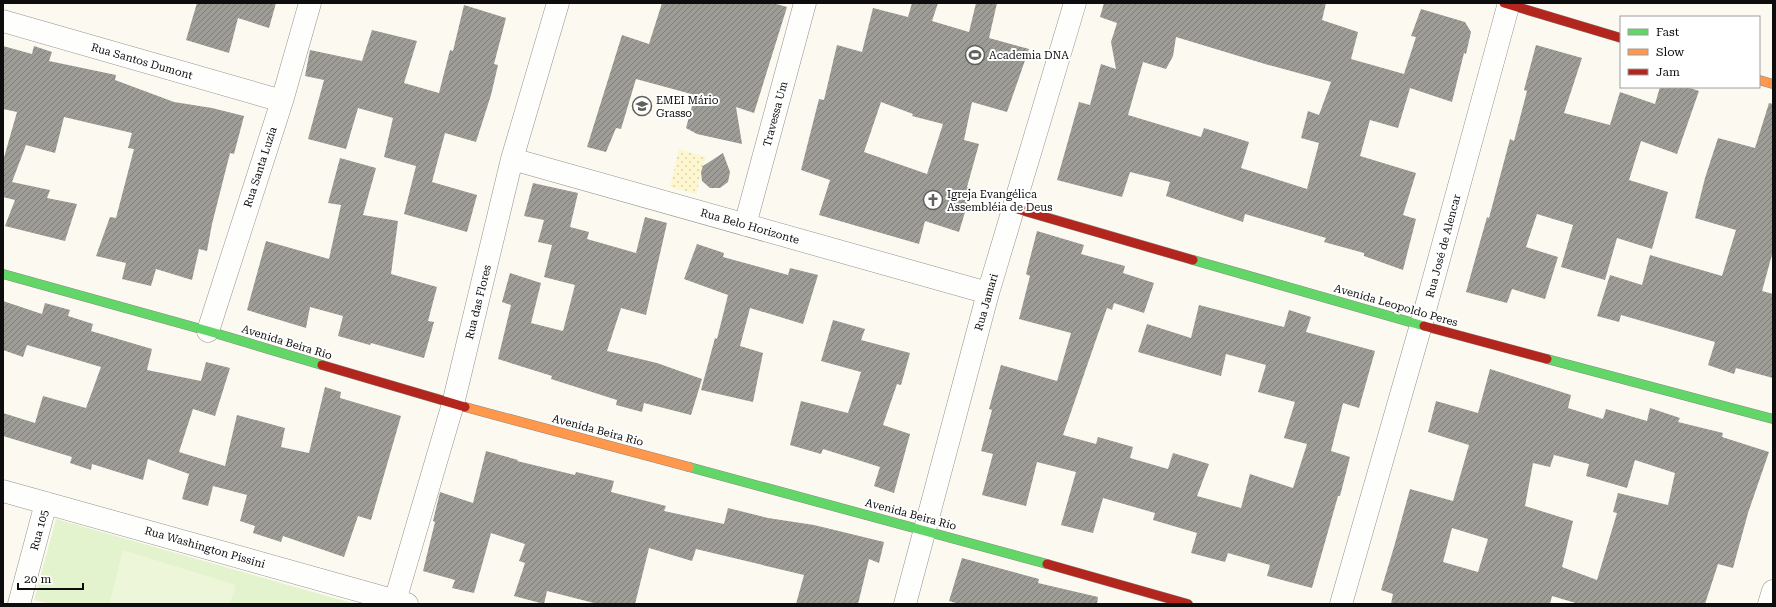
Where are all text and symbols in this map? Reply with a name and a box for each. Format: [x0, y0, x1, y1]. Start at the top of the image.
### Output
legend [1620, 16, 1760, 88]
text: Fast [1656, 25, 1680, 39]
street label: Rua Santos Dumont [90, 41, 194, 82]
sports icon: Academia DNA [964, 44, 986, 66]
text: Slow [1656, 45, 1684, 59]
place label: Academia DNA [989, 49, 1069, 62]
text: Jam [1656, 65, 1680, 79]
street label: Travessa Um [760, 80, 790, 148]
place label: EMEI Mário Grasso [656, 94, 719, 120]
school or university icon: EMEI Mário Grasso [631, 95, 653, 117]
street label: Rua Santa Luzia [241, 125, 280, 209]
place label: Igreja Evangélica Assembléia de Deus [947, 188, 1052, 214]
church icon: Igreja Evangélica Assembléia de Deus [922, 189, 944, 211]
street label: Rua José de Alencar [1423, 192, 1464, 299]
street label: Rua Belo Horizonte [699, 206, 801, 247]
street label: Rua das Flores [463, 263, 494, 341]
street label: Rua Jamari [972, 272, 1001, 332]
street label: Avenida Leopoldo Peres [1332, 282, 1459, 329]
street label: Avenida Beira Rio [240, 323, 334, 363]
street label: Avenida Beira Rio [551, 412, 645, 449]
street label: Avenida Beira Rio [864, 496, 958, 533]
street label: Rua 105 [28, 508, 51, 552]
street label: Rua Washington Pissini [143, 524, 267, 571]
scale bar [18, 565, 83, 591]
text: 20 m [24, 572, 51, 586]

